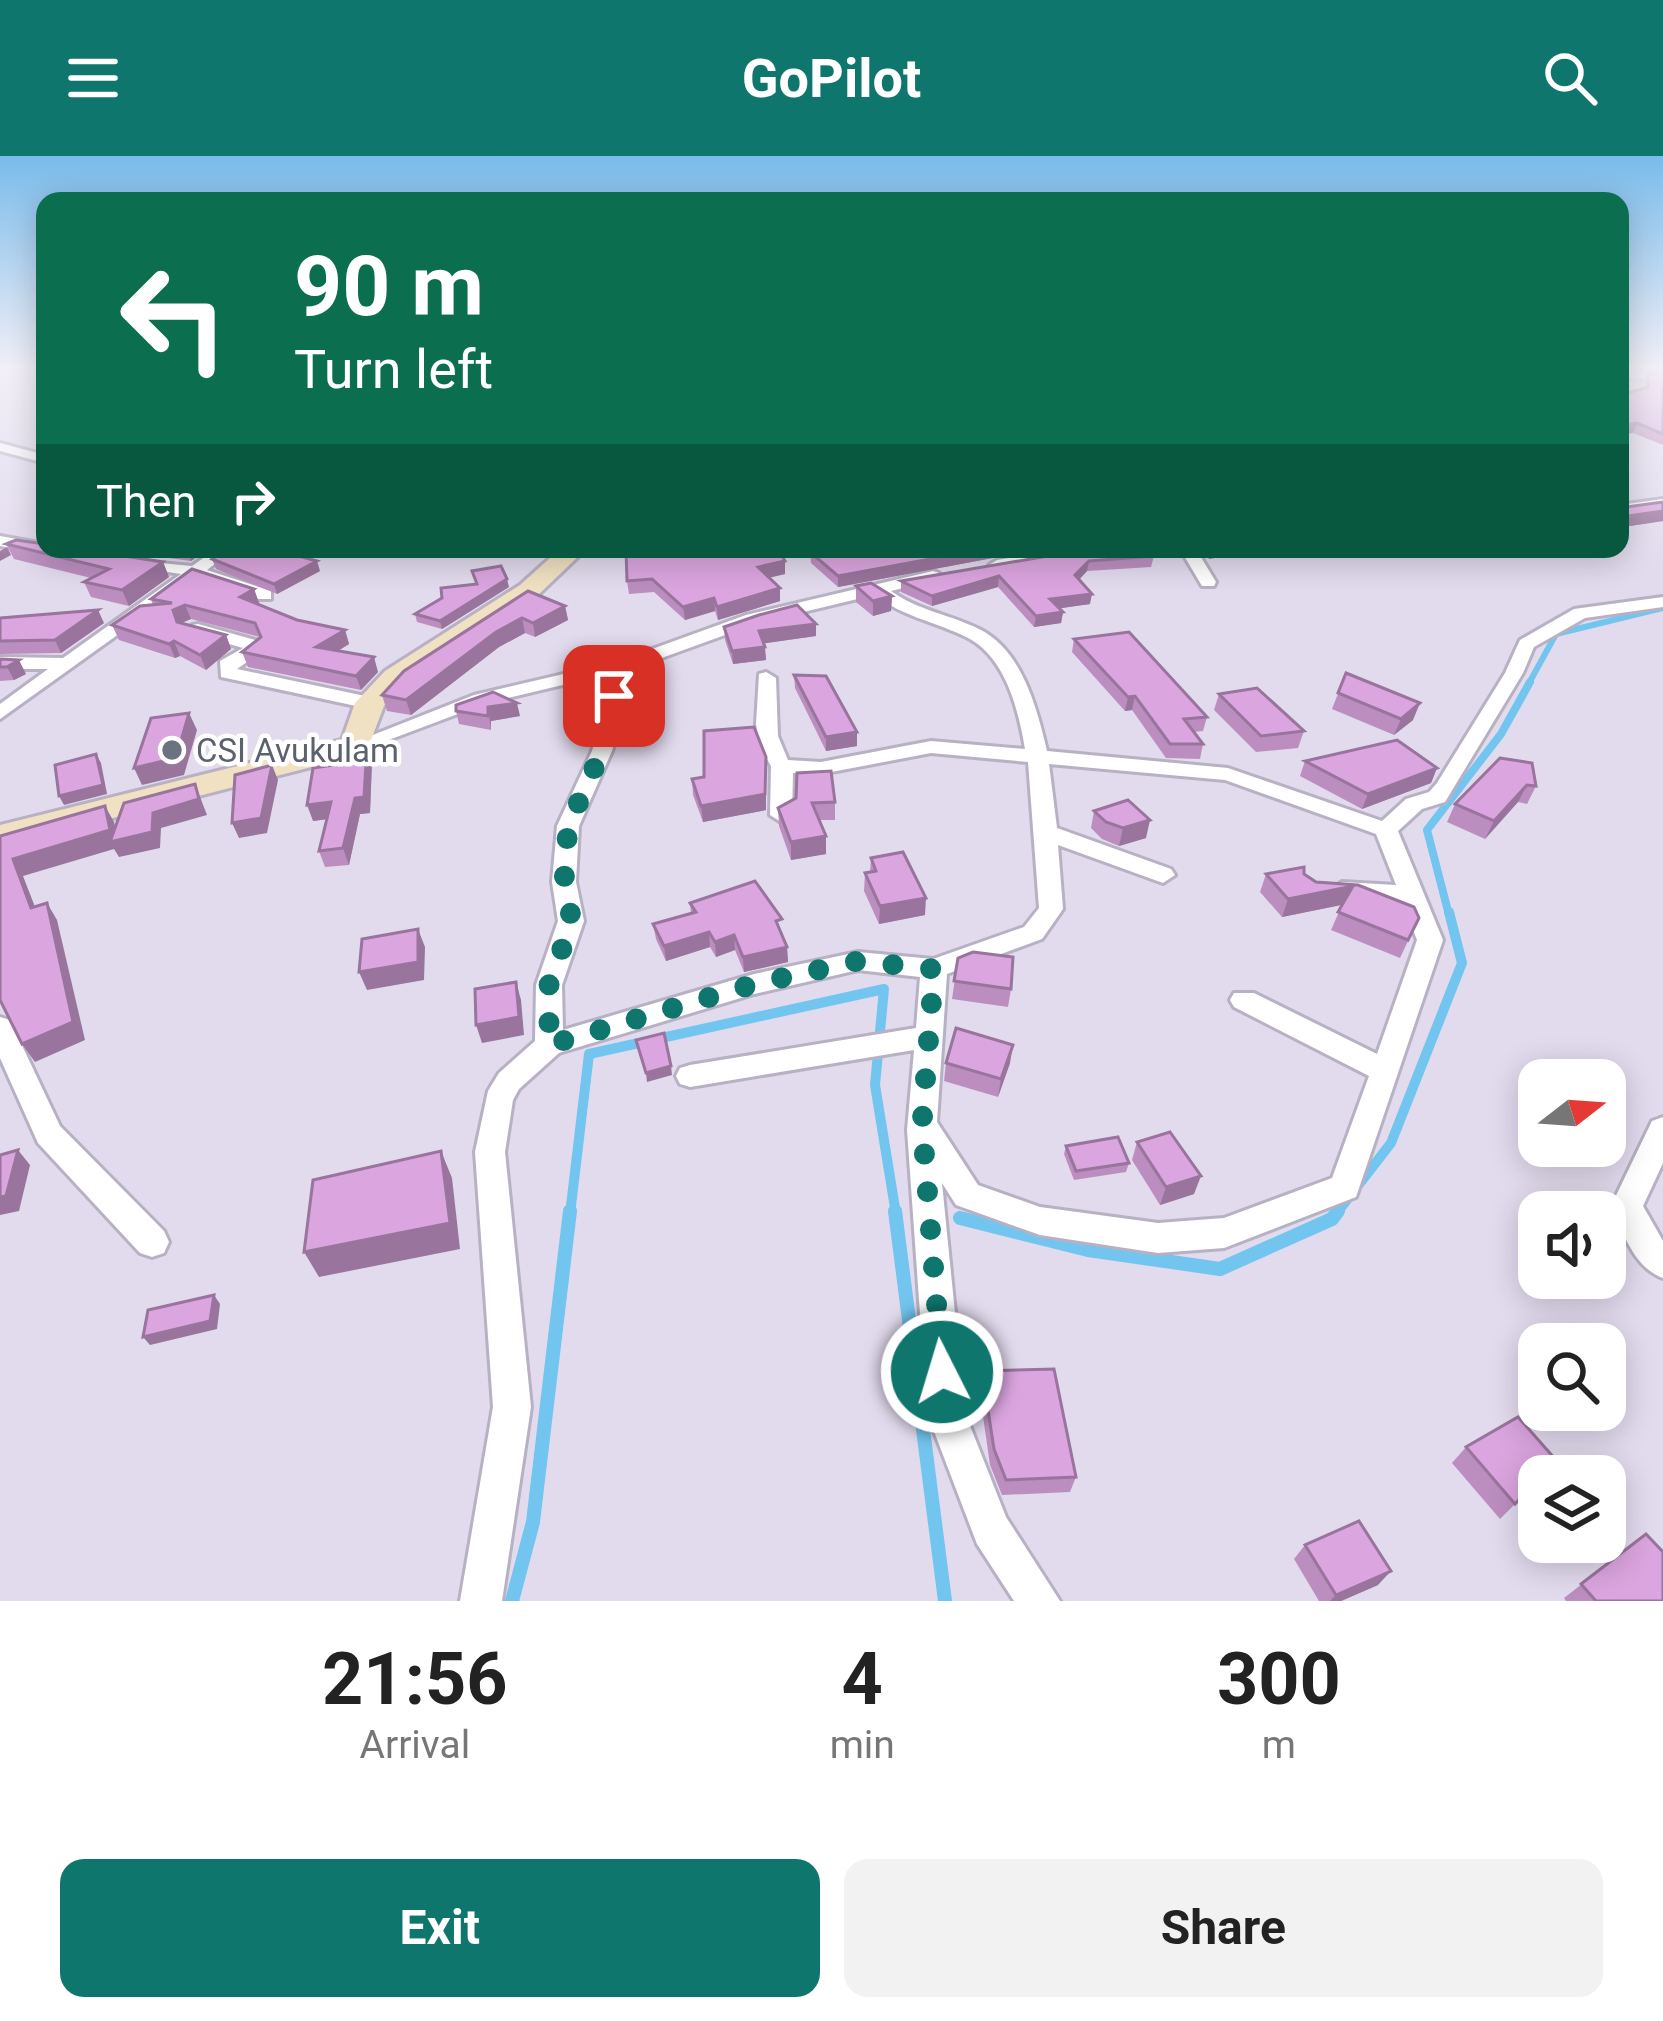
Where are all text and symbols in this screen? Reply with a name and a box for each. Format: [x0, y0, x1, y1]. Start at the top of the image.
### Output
icon: menu [60, 45, 126, 111]
icon: search [1537, 45, 1603, 111]
text: GoPilot [742, 47, 921, 110]
text: 90 m [294, 237, 484, 336]
icon: left [96, 240, 252, 396]
text: Turn left [294, 338, 493, 401]
icon: right [220, 468, 286, 534]
text: Then [96, 475, 196, 528]
pin [563, 645, 665, 747]
icon: arrive [581, 663, 647, 729]
place label: CSI Avukulam [196, 731, 399, 770]
marker: CSI Avukulam [159, 737, 185, 763]
north arrow [1518, 1059, 1626, 1167]
map controls [1518, 1059, 1626, 1563]
button: sound [1518, 1191, 1626, 1299]
position arrow [879, 1309, 1005, 1435]
button: search [1518, 1323, 1626, 1431]
button: layers [1518, 1455, 1626, 1563]
text: 21:56 [322, 1637, 508, 1722]
text: 4 [842, 1637, 883, 1722]
text: 300 [1217, 1637, 1341, 1722]
text: Arrival [359, 1722, 470, 1768]
text: min [830, 1722, 895, 1768]
text: m [1262, 1722, 1296, 1768]
button: Exit [60, 1859, 820, 1997]
button: Share [844, 1859, 1603, 1997]

